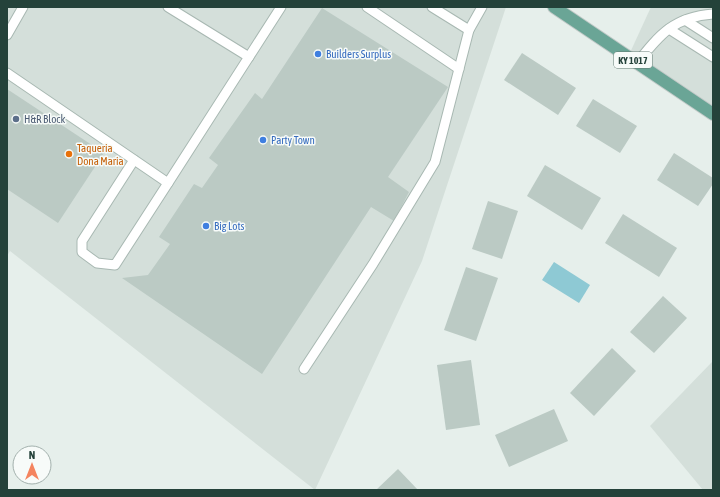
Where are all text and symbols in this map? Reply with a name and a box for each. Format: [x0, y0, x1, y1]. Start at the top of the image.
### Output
place label: Builders Surplus [326, 48, 391, 60]
marker: Builders Surplus [313, 49, 323, 59]
road number: KY 1017 [614, 52, 652, 68]
place label: H&R Block [24, 113, 65, 125]
marker: H&R Block [11, 114, 21, 124]
place label: Party Town [271, 134, 315, 146]
marker: Party Town [258, 135, 268, 145]
place label: Taqueria Dona Maria [77, 142, 124, 167]
marker: Taqueria Dona Maria [64, 149, 74, 159]
place label: Big Lots [214, 220, 245, 232]
marker: Big Lots [201, 221, 211, 231]
north arrow [12, 445, 52, 485]
text: N [29, 449, 35, 461]

